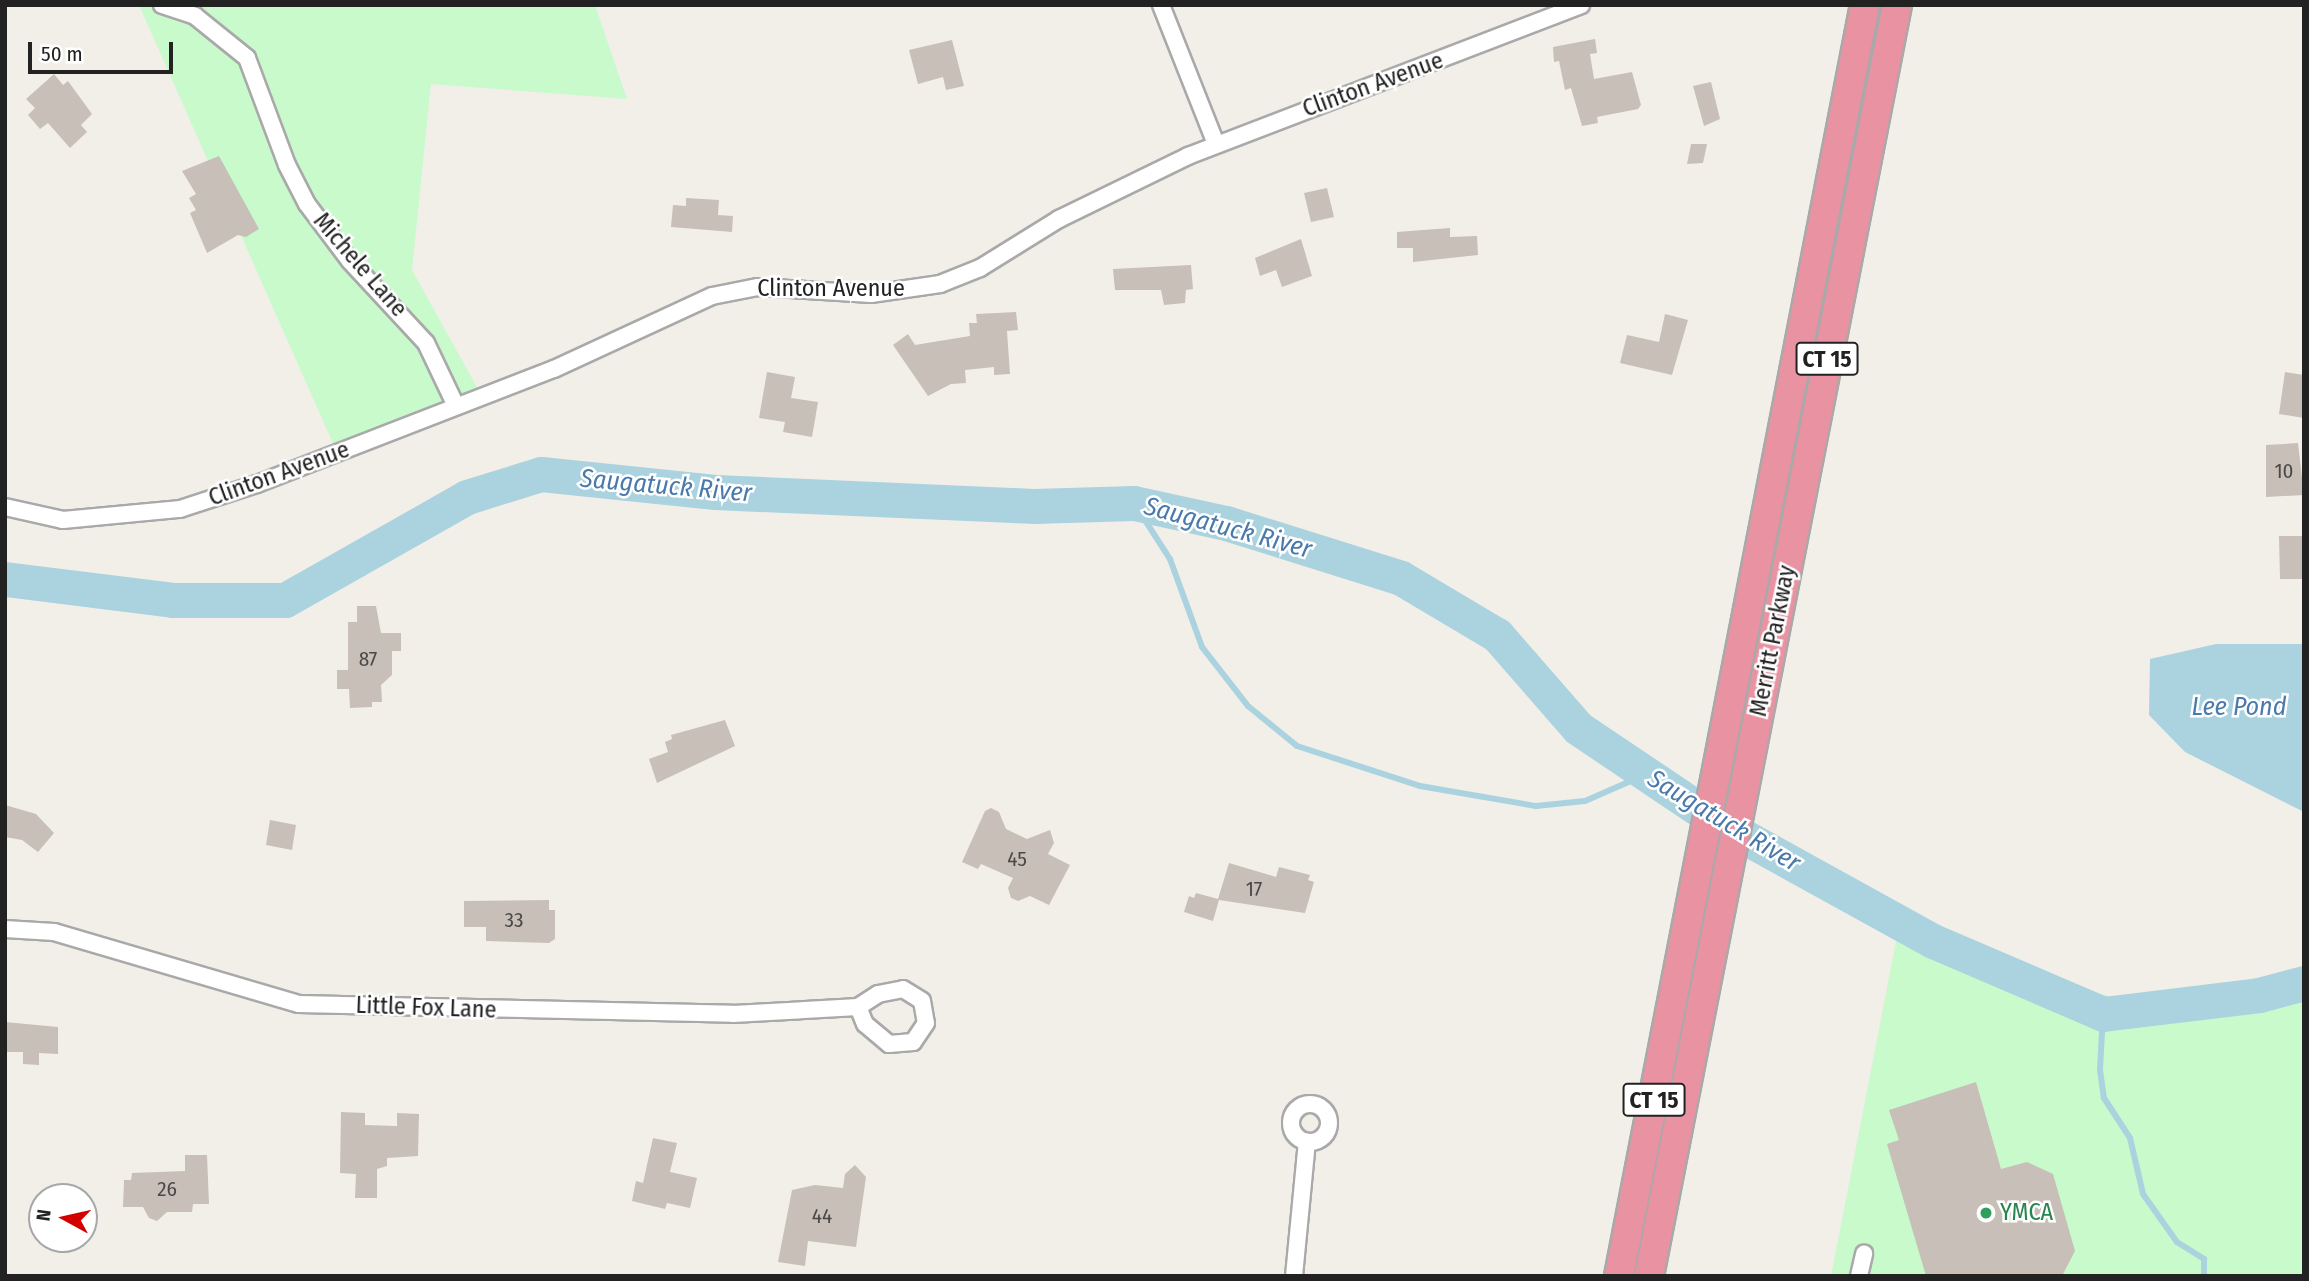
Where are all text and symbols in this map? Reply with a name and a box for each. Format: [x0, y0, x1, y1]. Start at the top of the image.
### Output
scale bar [32, 28, 177, 72]
text: 50 m [41, 41, 83, 67]
street label: Clinton Avenue [1299, 46, 1447, 124]
street label: Michele Lane [307, 207, 413, 323]
street label: Clinton Avenue [757, 275, 905, 303]
road number: CT 15 [1796, 340, 1858, 378]
street label: Clinton Avenue [205, 435, 353, 513]
house number: 10 [2274, 458, 2294, 484]
water label: Saugatuck River [579, 463, 753, 509]
water label: Saugatuck River [1141, 491, 1315, 565]
street label: Merritt Parkway [1744, 563, 1802, 719]
house number: 87 [359, 646, 377, 672]
water label: Lee Pond [2192, 691, 2286, 723]
water label: Saugatuck River [1642, 763, 1806, 879]
house number: 45 [1007, 846, 1027, 872]
house number: 17 [1246, 876, 1262, 902]
house number: 33 [505, 907, 523, 933]
street label: Little Fox Lane [355, 991, 497, 1025]
road number: CT 15 [1622, 1080, 1686, 1120]
house number: 26 [157, 1176, 177, 1202]
north arrow [28, 1183, 98, 1253]
place label: YMCA [2000, 1199, 2053, 1227]
house number: 44 [812, 1203, 832, 1229]
marker: YMCA [1978, 1205, 1994, 1221]
text: N [32, 1208, 56, 1223]

